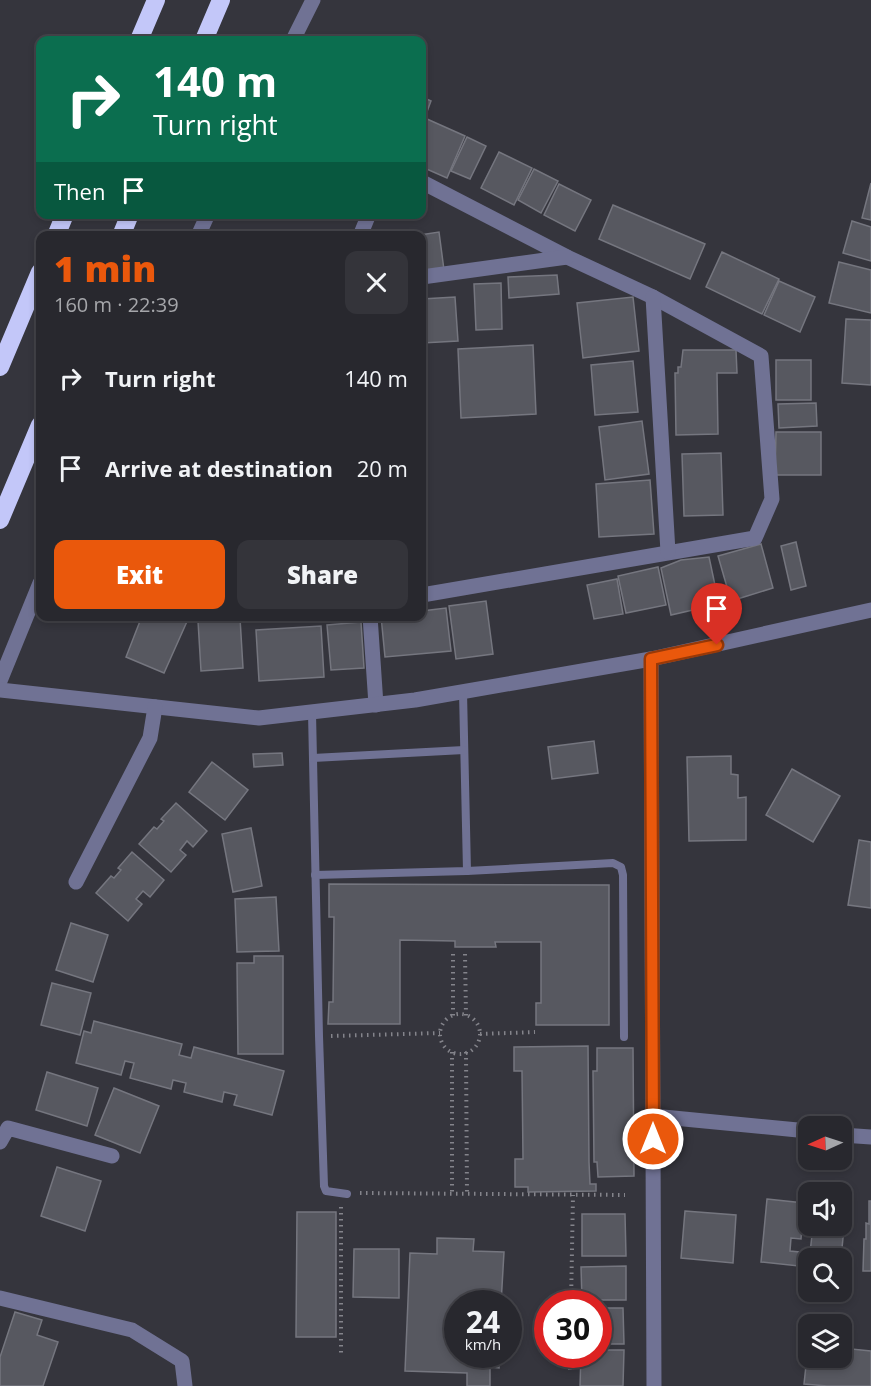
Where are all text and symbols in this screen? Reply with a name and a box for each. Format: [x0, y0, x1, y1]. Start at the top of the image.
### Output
text: 140 m [153, 52, 277, 109]
icon: right [54, 60, 132, 138]
text: Turn right [153, 106, 278, 143]
icon: arrive [117, 174, 150, 207]
text: Then [54, 176, 105, 206]
text: 1 min [54, 244, 156, 293]
button: close [345, 251, 408, 314]
text: 160 m · 22:39 [54, 291, 179, 318]
icon: right [54, 362, 87, 395]
text: Turn right [105, 363, 216, 393]
text: 140 m [344, 363, 408, 393]
icon: arrive [54, 452, 87, 485]
text: Arrive at destination [105, 453, 333, 483]
text: 20 m [357, 453, 408, 483]
button: Exit [54, 540, 225, 609]
button: Share [237, 540, 408, 609]
pin [691, 583, 742, 645]
icon: arrive [700, 592, 733, 625]
position arrow [621, 1107, 685, 1171]
north arrow [798, 1116, 852, 1170]
map controls [798, 1116, 852, 1368]
button: sound [798, 1182, 852, 1236]
button: search [798, 1248, 852, 1302]
speed limit sign: 30 [534, 1290, 612, 1368]
text: 24 [466, 1301, 500, 1342]
button: layers [798, 1314, 852, 1368]
text: km/h [465, 1334, 501, 1354]

